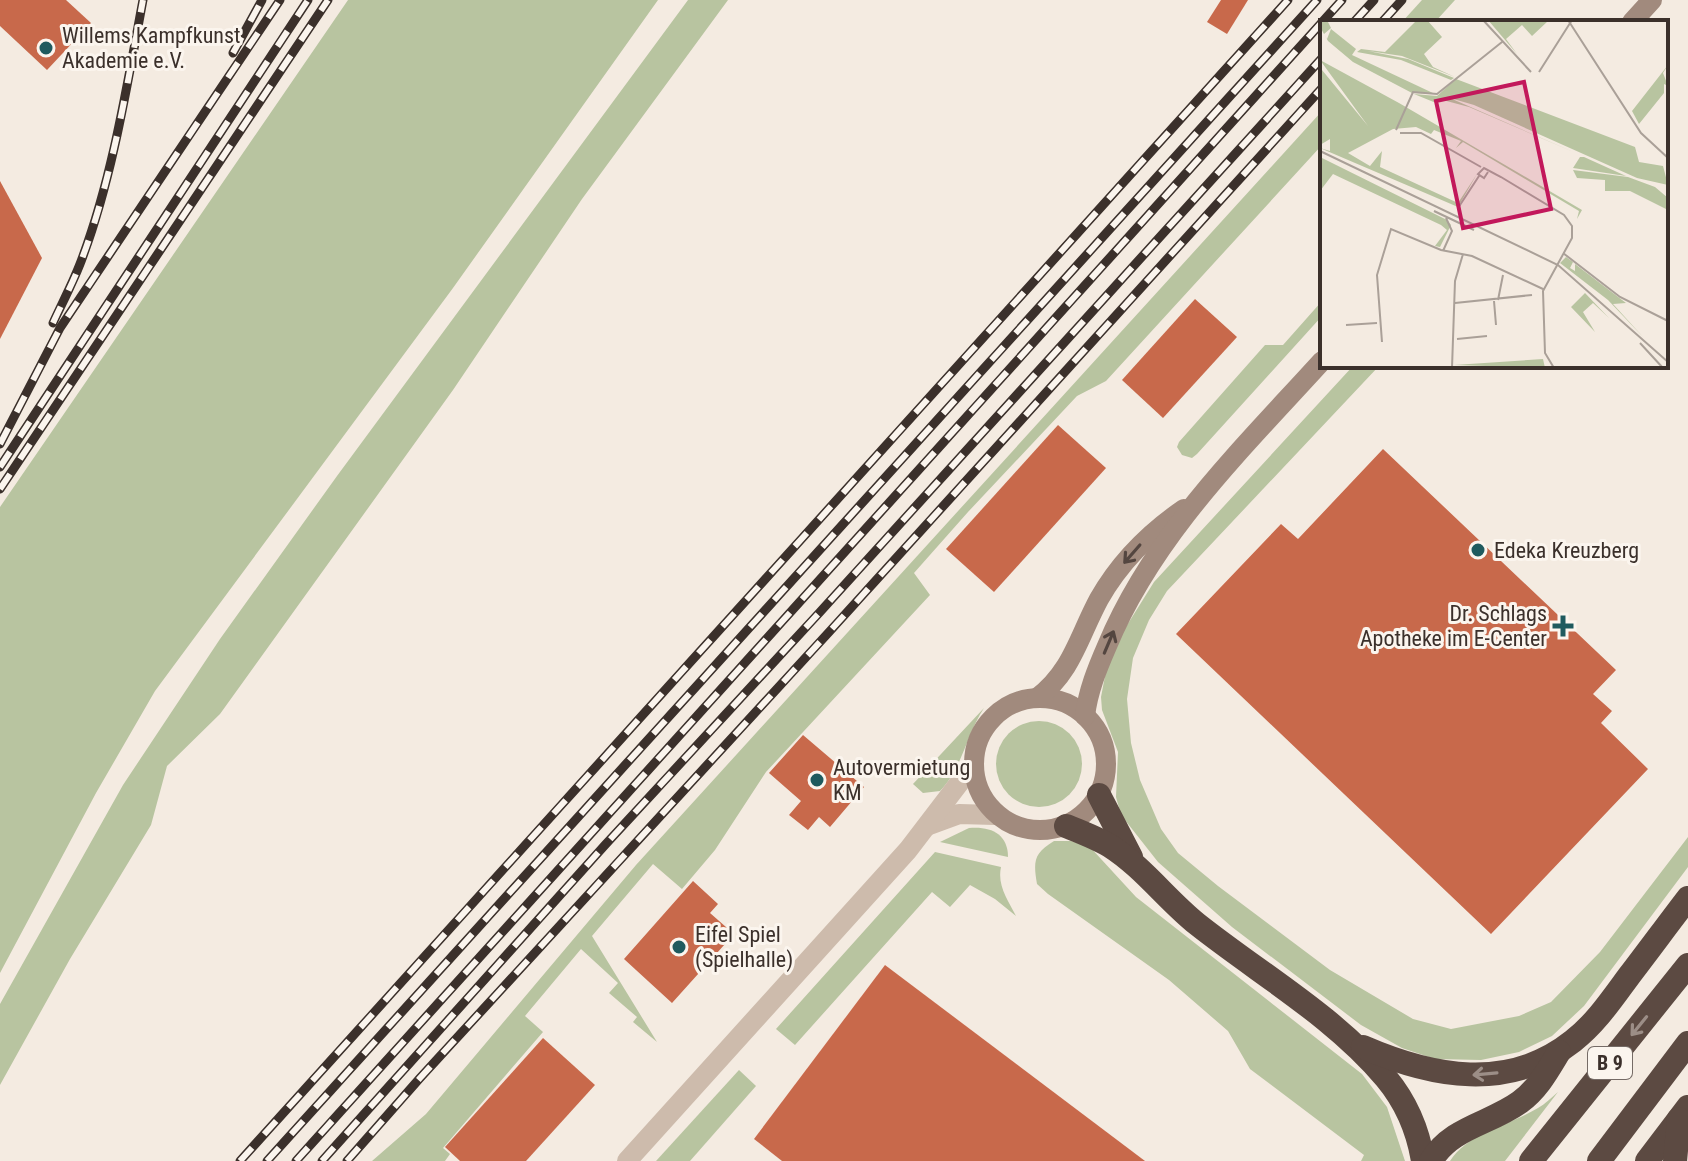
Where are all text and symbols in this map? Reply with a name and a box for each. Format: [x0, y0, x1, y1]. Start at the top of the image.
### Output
inset map [1320, 20, 1668, 368]
place label: Willems Kampfkunst Akademie e.V. [62, 23, 241, 73]
marker: Willems Kampfkunst Akademie e.V. [37, 39, 55, 57]
place label: Edeka Kreuzberg [1494, 538, 1639, 563]
marker: Edeka Kreuzberg [1469, 541, 1487, 559]
one-way arrow [1123, 543, 1141, 563]
place label: Dr. Schlags Apotheke im E-Center [1360, 601, 1547, 651]
marker: Dr. Schlags Apotheke im E-Center [1554, 617, 1572, 635]
one-way arrow [1102, 630, 1117, 655]
place label: Autovermietung KM [833, 755, 970, 805]
marker: Autovermietung KM [808, 771, 826, 789]
place label: Eifel Spiel (Spielhalle) [695, 922, 793, 973]
marker: Eifel Spiel (Spielhalle) [670, 938, 688, 956]
one-way arrow [1631, 1015, 1649, 1036]
road number: B 9 [1588, 1047, 1632, 1079]
one-way arrow [1472, 1067, 1498, 1082]

